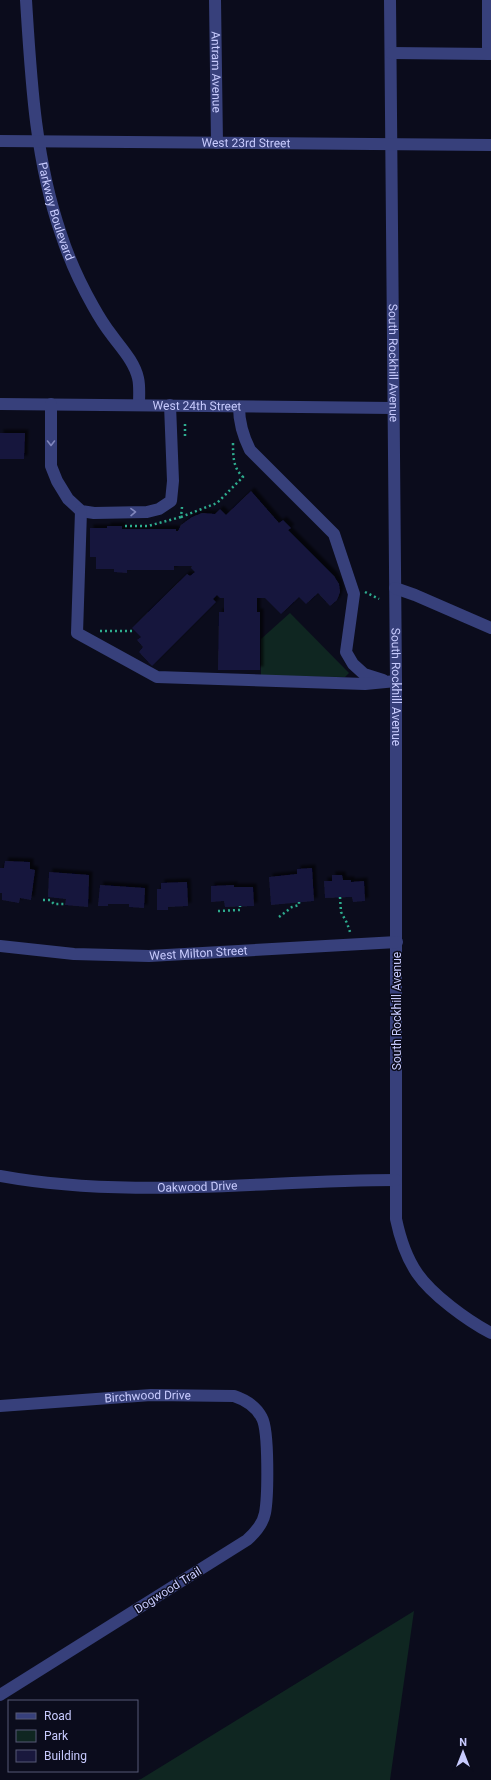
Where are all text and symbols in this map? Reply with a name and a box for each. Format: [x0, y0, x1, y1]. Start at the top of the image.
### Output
street label: Antram Avenue [208, 31, 224, 113]
street label: West 23rd Street [201, 136, 291, 150]
street label: Parkway Boulevard [35, 161, 77, 262]
street label: South Rockhill Avenue [386, 304, 401, 422]
street label: West 24th Street [153, 399, 241, 413]
one-way arrow [47, 440, 55, 446]
one-way arrow [130, 508, 136, 516]
street label: South Rockhill Avenue [389, 628, 403, 746]
street label: West Milton Street [149, 943, 248, 963]
street label: South Rockhill Avenue [390, 952, 404, 1070]
street label: Oakwood Drive [157, 1179, 238, 1195]
street label: Birchwood Drive [104, 1388, 191, 1405]
street label: Dogwood Trail [132, 1564, 204, 1616]
legend [8, 1700, 138, 1772]
text: Road [44, 1709, 72, 1723]
text: Park [44, 1729, 69, 1743]
north arrow [443, 1732, 483, 1772]
text: N [459, 1736, 467, 1749]
text: Building [44, 1749, 87, 1763]

